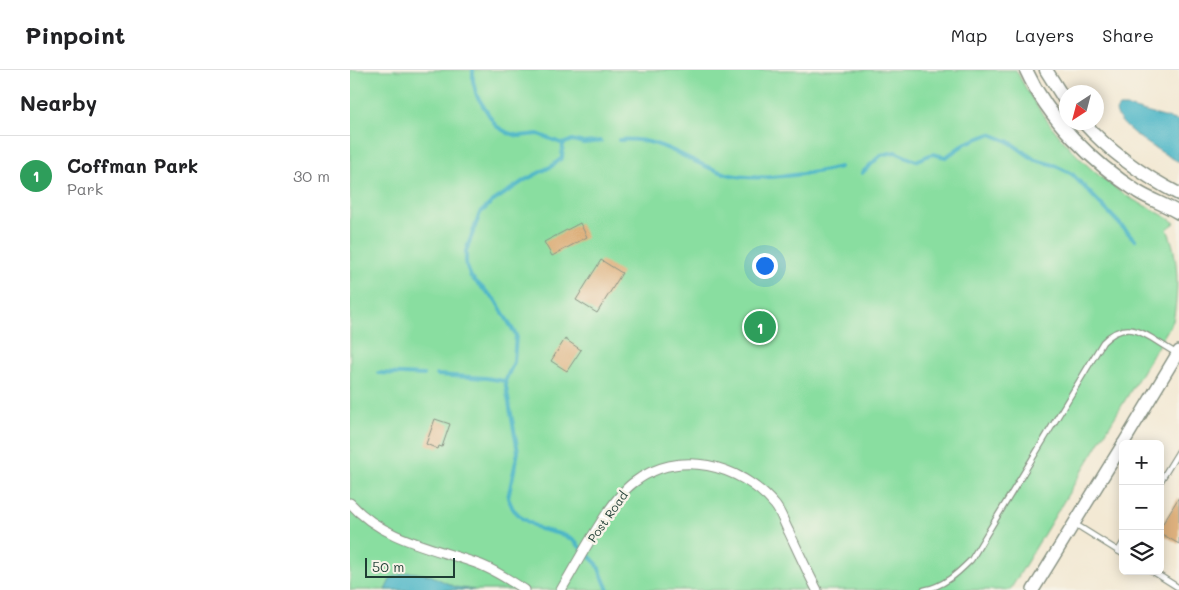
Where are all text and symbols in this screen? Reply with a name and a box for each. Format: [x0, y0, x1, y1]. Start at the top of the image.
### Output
text: Pinpoint [25, 19, 126, 50]
text: Map [951, 23, 987, 47]
text: Layers [1015, 23, 1074, 47]
text: Share [1102, 23, 1154, 47]
north arrow [1059, 85, 1104, 130]
text: Nearby [20, 89, 97, 116]
text: Coffman Park [67, 153, 198, 178]
text: 1 [32, 165, 40, 186]
text: 30 m [293, 165, 330, 186]
text: Park [67, 178, 103, 199]
your location [752, 253, 778, 279]
pin: 1 [744, 308, 776, 346]
map controls [1119, 440, 1164, 575]
button: + [1119, 440, 1164, 485]
button: − [1119, 485, 1164, 530]
street label: Post Road [584, 487, 631, 545]
button: layers [1119, 530, 1164, 575]
scale bar [365, 555, 455, 578]
text: 50 m [372, 557, 404, 576]

